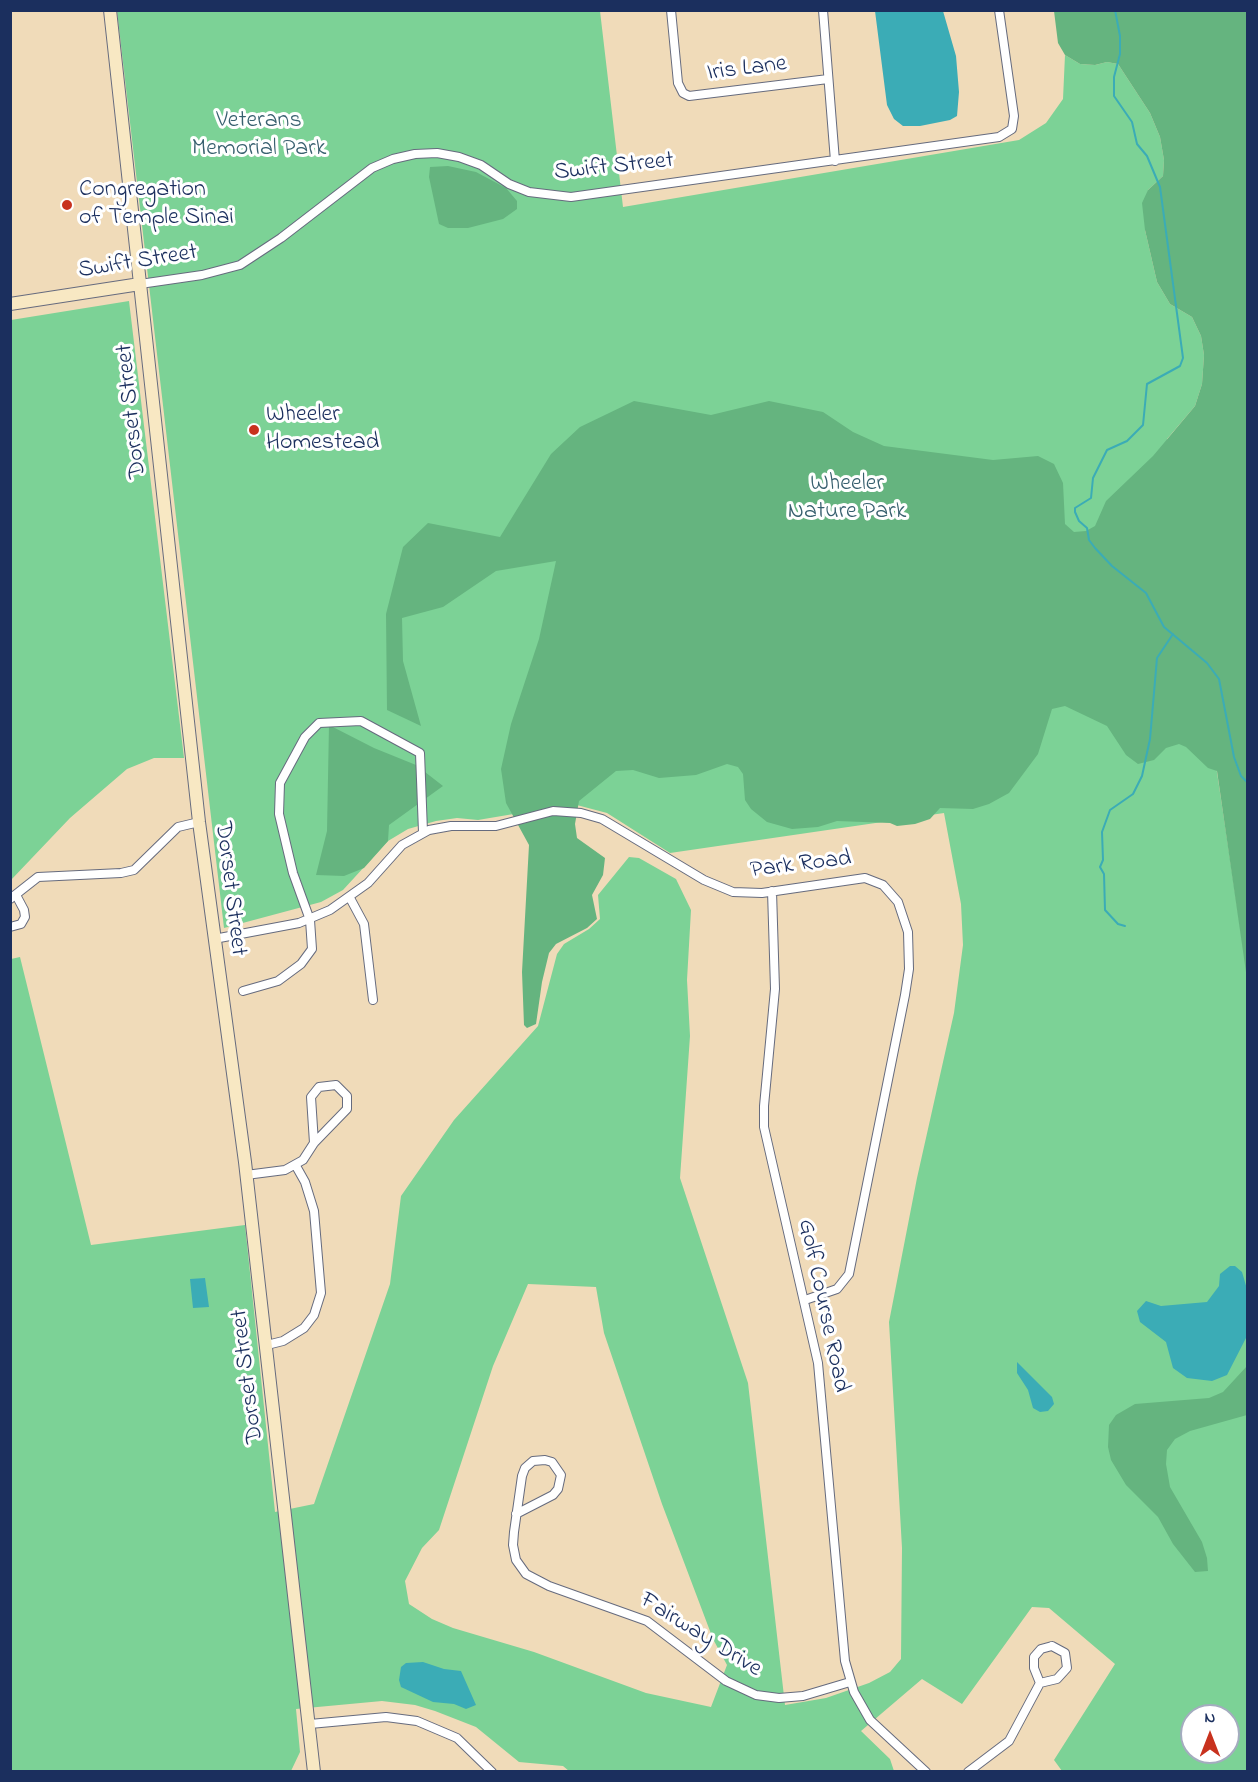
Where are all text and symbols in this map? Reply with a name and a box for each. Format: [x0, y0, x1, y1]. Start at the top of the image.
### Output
street label: Iris Lane [706, 51, 788, 89]
park label: Veterans Memorial Park [192, 108, 326, 164]
street label: Swift Street [553, 147, 675, 189]
place label: Congregation of Temple Sinai [79, 177, 234, 233]
marker: Congregation of Temple Sinai [60, 198, 74, 212]
street label: Swift Street [76, 239, 200, 287]
street label: Dorset Street [112, 342, 154, 480]
place label: Wheeler Homestead [266, 402, 379, 458]
marker: Wheeler Homestead [247, 423, 261, 437]
park label: Wheeler Nature Park [788, 471, 906, 527]
street label: Dorset Street [206, 820, 252, 958]
street label: Park Road [749, 846, 853, 886]
street label: Golf Course Road [790, 1217, 854, 1395]
street label: Dorset Street [226, 1307, 272, 1445]
street label: Fairway Drive [634, 1587, 766, 1685]
north arrow [1180, 1704, 1240, 1764]
text: N [1205, 1706, 1215, 1730]

